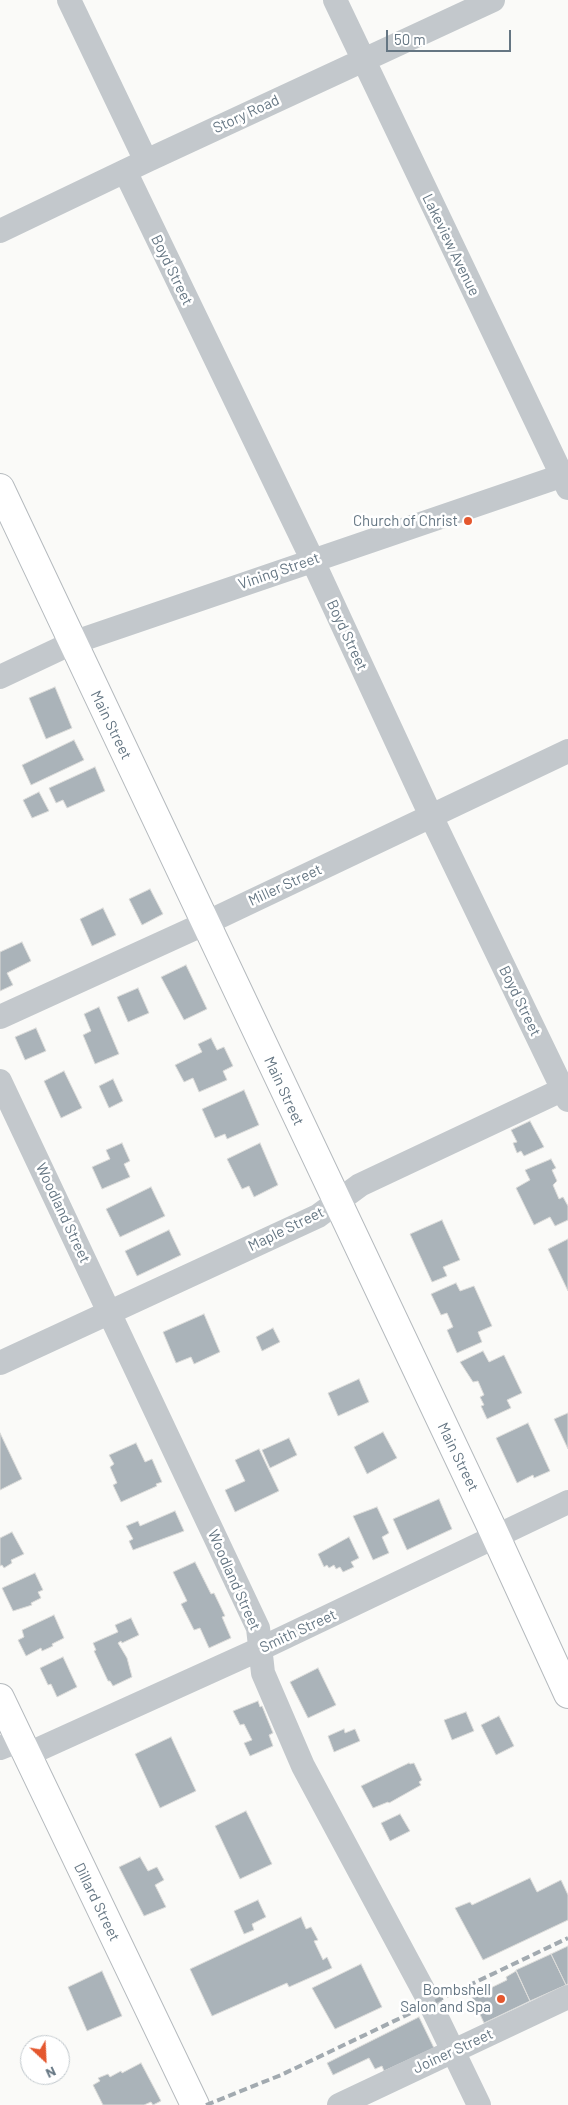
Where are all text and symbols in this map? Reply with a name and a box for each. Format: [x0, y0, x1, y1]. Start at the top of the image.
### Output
scale bar [388, 20, 513, 52]
text: 50 m [394, 30, 426, 48]
street label: Story Road [210, 91, 282, 137]
street label: Lakeview Avenue [418, 191, 484, 299]
street label: Boyd Street [147, 232, 197, 308]
place label: Church of Christ [353, 512, 458, 530]
marker: Church of Christ [462, 515, 474, 527]
street label: Vining Street [236, 549, 322, 593]
street label: Boyd Street [323, 597, 371, 673]
street label: Main Street [87, 688, 135, 762]
street label: Miller Street [245, 860, 325, 910]
street label: Boyd Street [495, 963, 545, 1039]
street label: Main Street [260, 1054, 308, 1128]
street label: Woodland Street [32, 1160, 94, 1266]
street label: Maple Street [245, 1203, 327, 1255]
street label: Main Street [434, 1420, 482, 1494]
street label: Woodland Street [204, 1527, 264, 1633]
street label: Smith Street [257, 1605, 339, 1657]
street label: Dillard Street [70, 1860, 124, 1944]
place label: Bombshell Salon and Spa [400, 1981, 491, 2016]
marker: Bombshell Salon and Spa [495, 1993, 507, 2005]
street label: Joiner Street [410, 2025, 496, 2077]
north arrow [20, 2035, 70, 2085]
text: N [43, 2063, 59, 2083]

